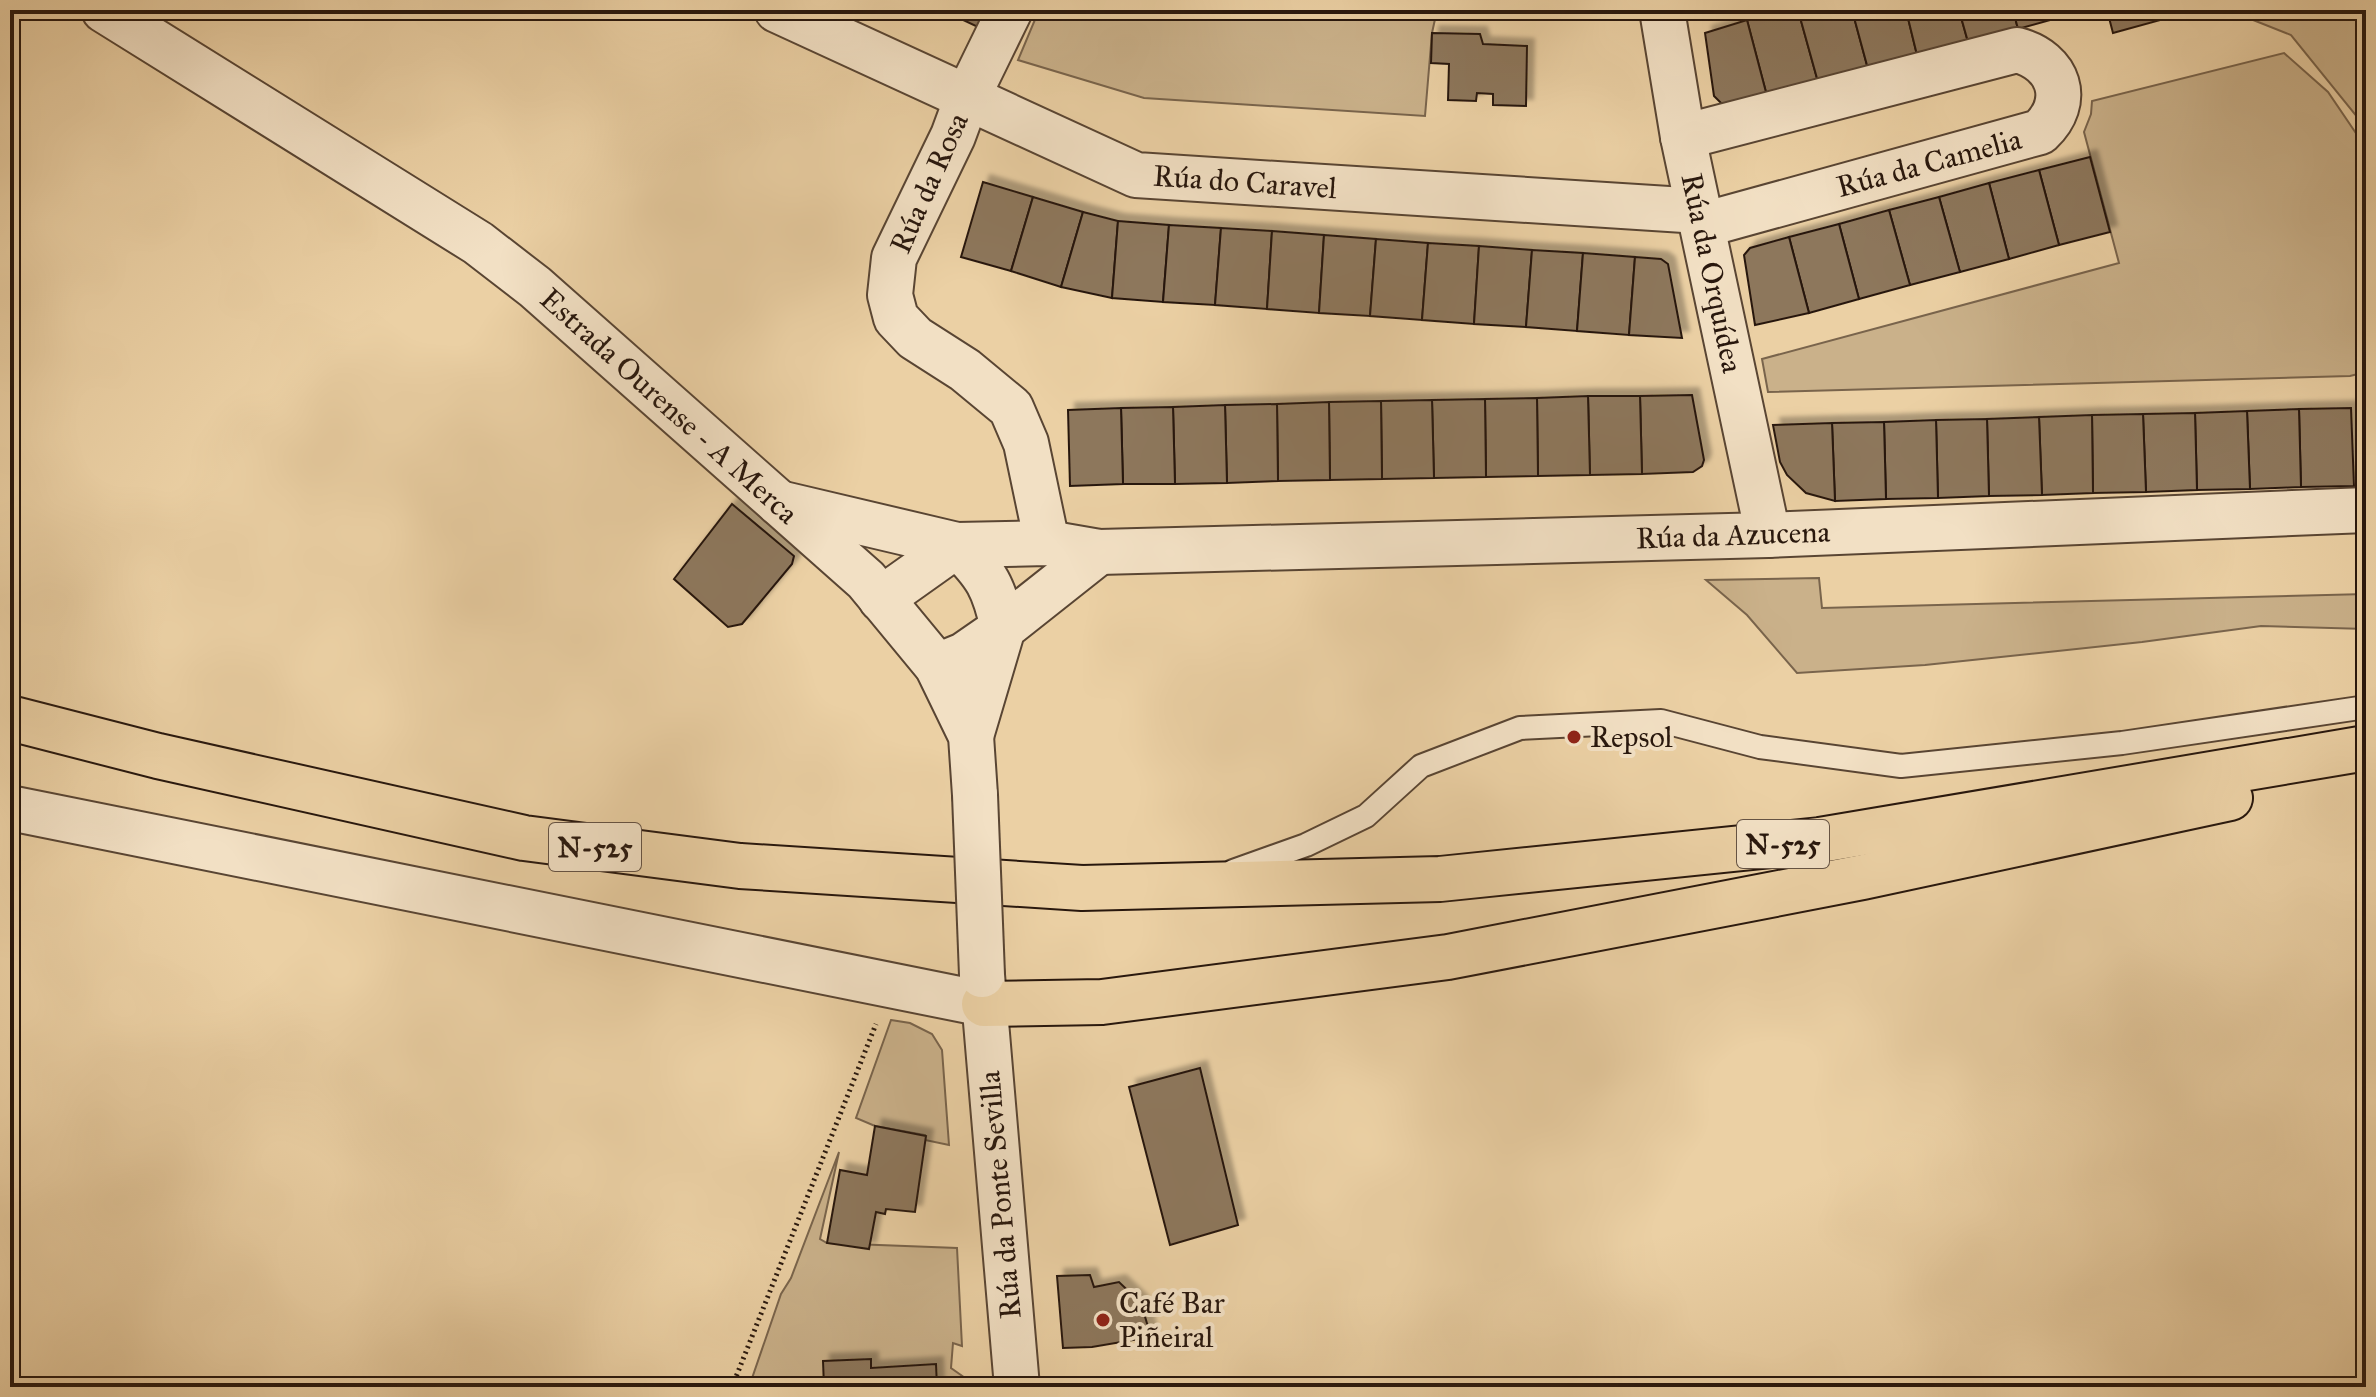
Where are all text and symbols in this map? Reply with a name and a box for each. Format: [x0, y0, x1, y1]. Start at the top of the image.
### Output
street label: Rúa da Rosa [882, 107, 976, 259]
street label: Rúa da Camelia [1833, 121, 2026, 205]
street label: Rúa do Caravel [1152, 158, 1339, 206]
street label: Rúa da Orquídea [1673, 170, 1751, 376]
street label: Estrada Ourense - A Merca [533, 281, 806, 532]
street label: Rúa da Azucena [1635, 514, 1831, 556]
place label: Repsol [1590, 719, 1674, 755]
marker: Repsol [1565, 728, 1583, 746]
road number: N-525 [1737, 820, 1829, 868]
road number: N-525 [549, 823, 641, 871]
street label: Rúa da Ponte Sevilla [971, 1069, 1029, 1321]
place label: Café Bar Piñeiral [1119, 1285, 1225, 1355]
marker: Café Bar Piñeiral [1094, 1311, 1112, 1329]

